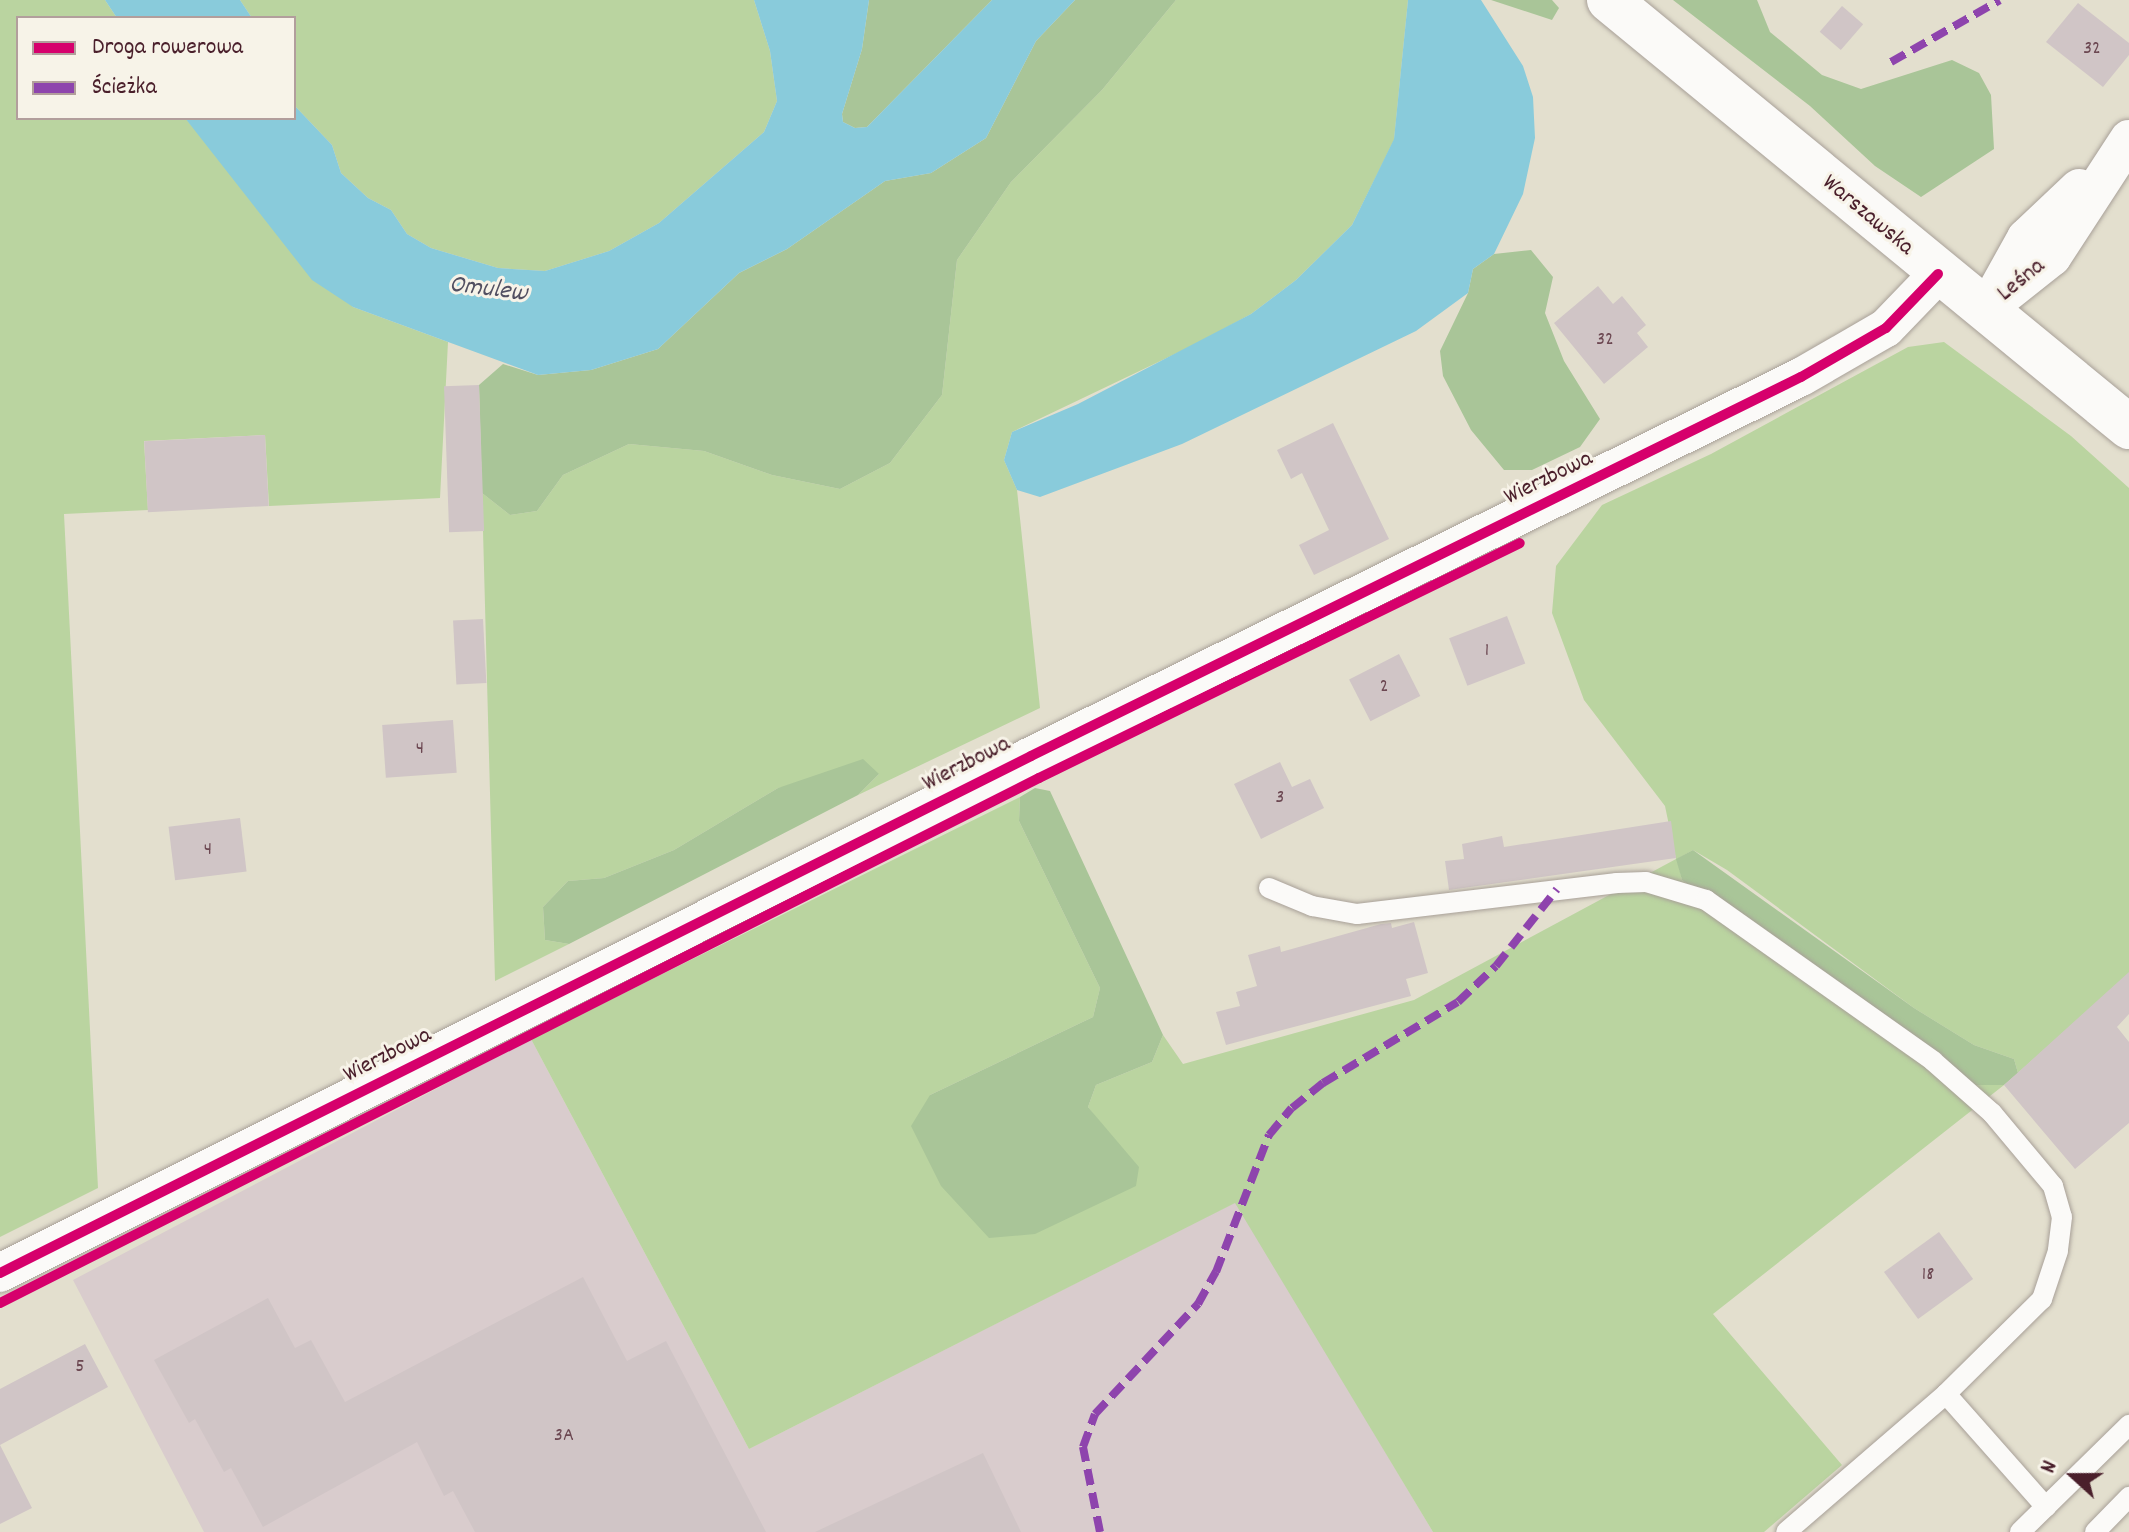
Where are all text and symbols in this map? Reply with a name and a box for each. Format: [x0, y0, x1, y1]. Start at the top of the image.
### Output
legend [16, 16, 296, 120]
text: Droga rowerowa [92, 31, 243, 65]
house number: 32 [2083, 37, 2101, 61]
text: Ścieżka [92, 71, 157, 105]
street label: Warszawska [1815, 169, 1919, 263]
street label: Leśna [1992, 253, 2052, 309]
water label: Omulew [447, 270, 529, 310]
house number: 32 [1596, 328, 1614, 352]
street label: Wierzbowa [1500, 445, 1598, 513]
house number: 1 [1485, 639, 1489, 663]
house number: 2 [1380, 675, 1388, 699]
street label: Wierzbowa [918, 731, 1016, 799]
house number: 4 [416, 737, 424, 761]
house number: 3 [1276, 786, 1284, 810]
house number: 4 [204, 838, 212, 862]
street label: Wierzbowa [339, 1022, 437, 1090]
house number: 18 [1922, 1263, 1934, 1287]
house number: 5 [75, 1355, 85, 1379]
house number: 3A [554, 1424, 574, 1448]
north arrow [2033, 1436, 2113, 1516]
text: N [2034, 1457, 2067, 1478]

